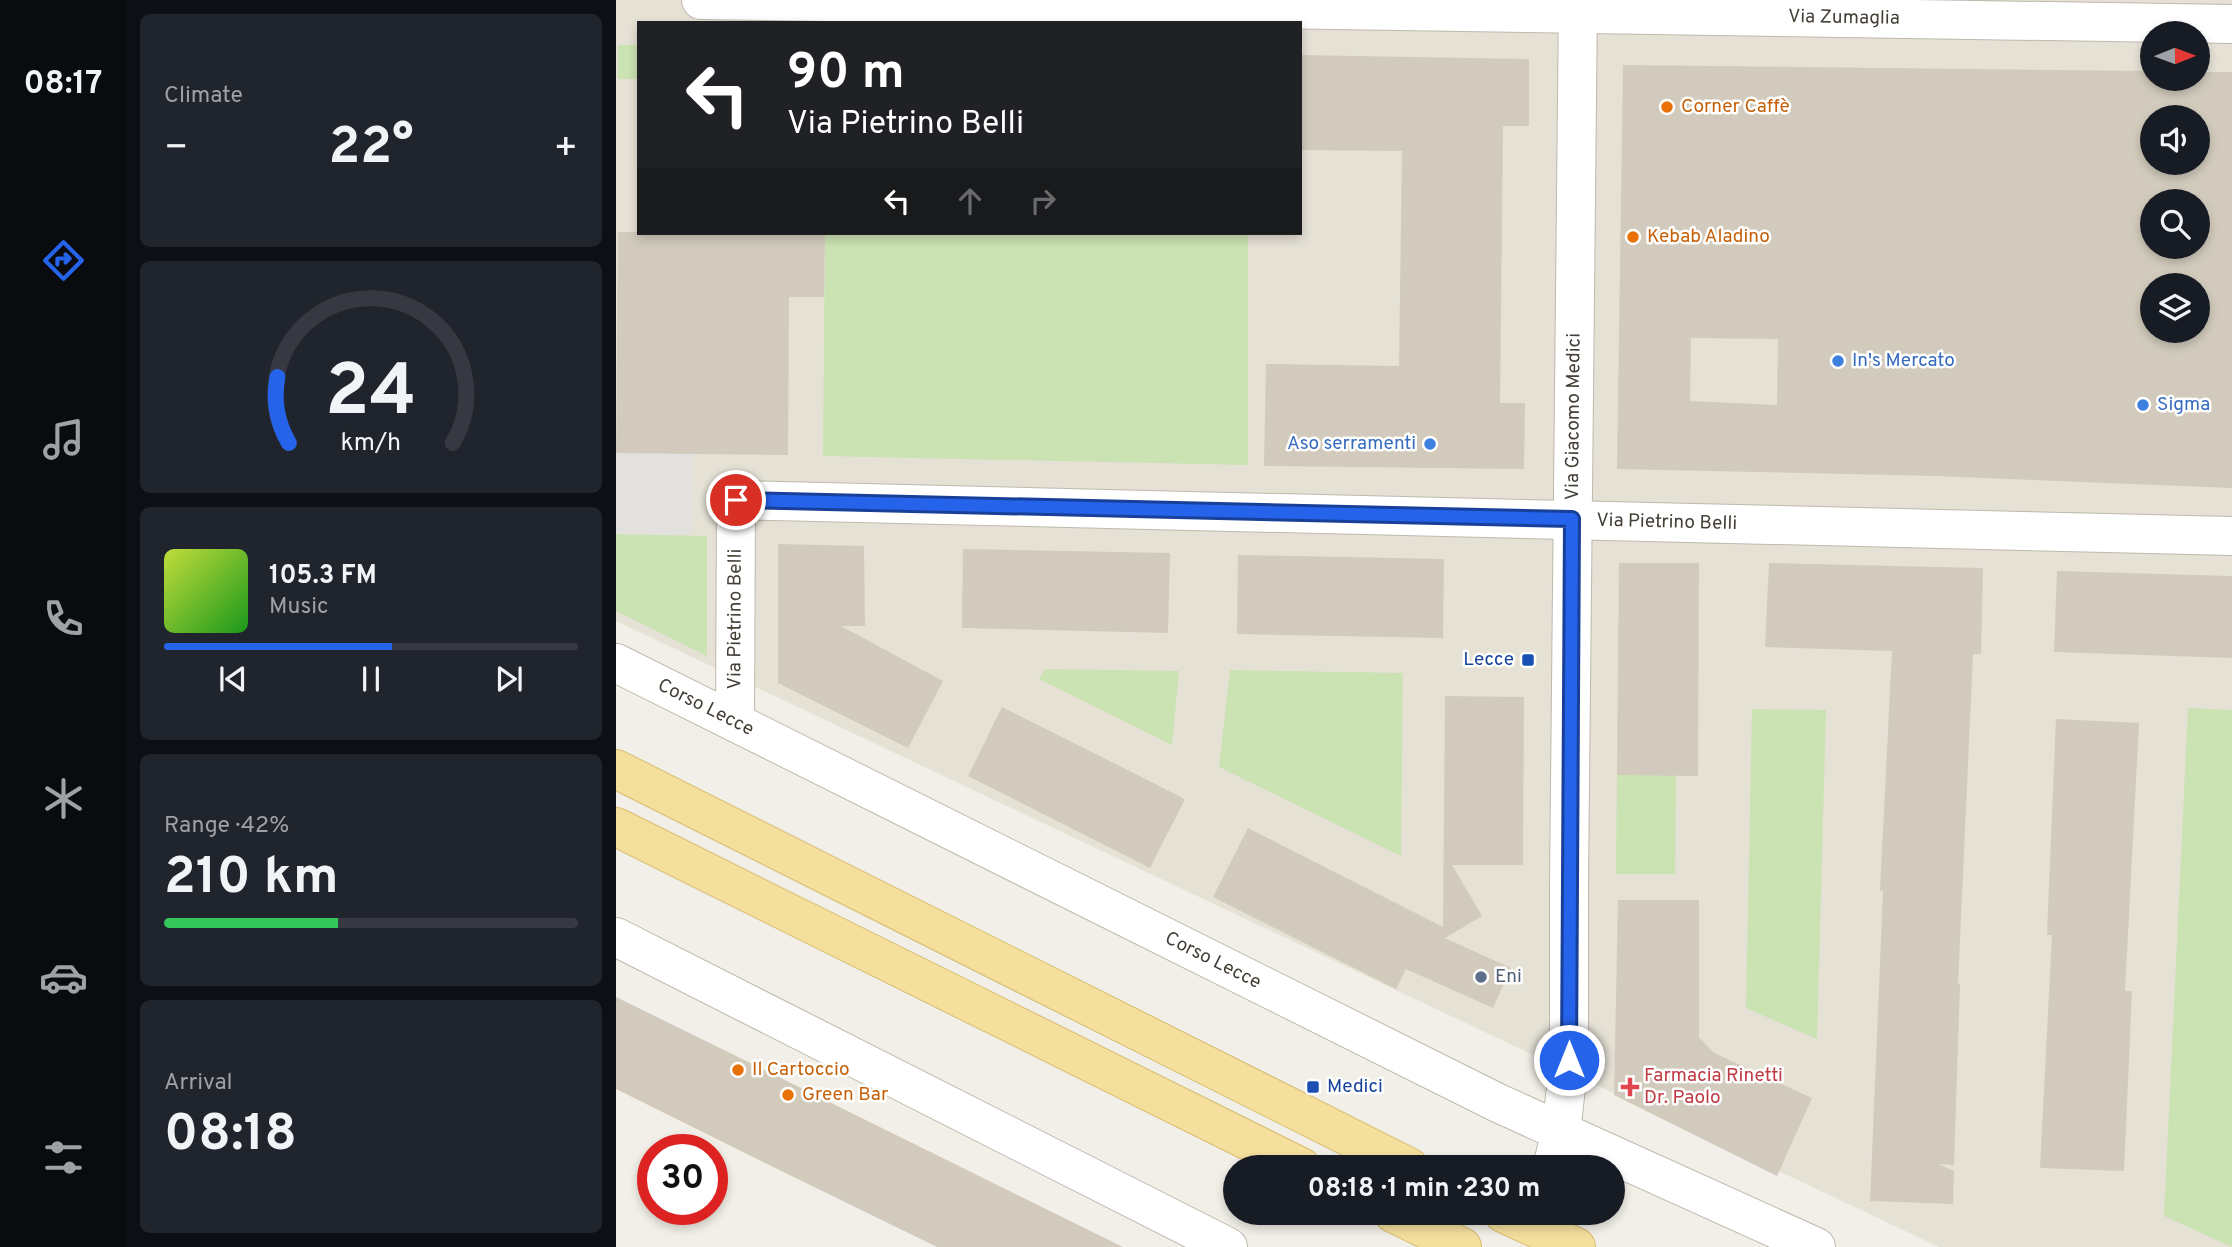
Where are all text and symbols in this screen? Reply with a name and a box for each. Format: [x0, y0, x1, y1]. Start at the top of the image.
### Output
street label: Via Zumaglia [1788, 5, 1900, 31]
north arrow [2140, 21, 2210, 91]
map controls [2140, 21, 2210, 343]
text: 90 m [787, 44, 905, 106]
icon: left [672, 49, 763, 140]
text: 08:17 [24, 65, 102, 105]
text: Climate [164, 82, 243, 111]
place label: Corner Caffè [1681, 95, 1790, 119]
marker: Corner Caffè [1659, 99, 1675, 115]
text: Via Pietrino Belli [787, 105, 1024, 145]
button: sound [2140, 105, 2210, 175]
text: 22° [328, 116, 414, 182]
text: − [164, 125, 189, 174]
text: + [553, 125, 578, 174]
icon: left [878, 182, 916, 220]
icon: ahead [951, 182, 989, 220]
icon: right [1024, 182, 1062, 220]
button: search [2140, 189, 2210, 259]
place label: Kebab Aladino [1647, 225, 1770, 249]
marker: Kebab Aladino [1625, 229, 1641, 245]
icon: directions [39, 236, 88, 285]
button: layers [2140, 273, 2210, 343]
street label: Via Giacomo Medici [1561, 333, 1587, 500]
text: 24 [325, 349, 417, 441]
place label: In's Mercato [1852, 349, 1955, 373]
marker: In's Mercato [1830, 353, 1846, 369]
place label: Sigma [2157, 393, 2210, 417]
marker: Sigma [2135, 397, 2151, 413]
icon: music [39, 415, 88, 464]
text: km/h [341, 428, 401, 460]
place label: Aso serramenti [1287, 432, 1416, 456]
marker: Aso serramenti [1422, 436, 1438, 452]
pin [706, 470, 766, 530]
icon: arrive [717, 481, 755, 519]
street label: Via Pietrino Belli [1596, 509, 1737, 536]
street label: Via Pietrino Belli [723, 549, 748, 689]
text: 105.3 FM [269, 560, 377, 593]
text: Music [269, 593, 329, 622]
icon: phone [39, 594, 88, 643]
place label: Lecce [1463, 648, 1514, 672]
marker: Lecce [1520, 652, 1536, 668]
icon: previous [214, 660, 252, 698]
icon: pause [352, 660, 390, 698]
icon: next [490, 660, 528, 698]
street label: Corso Lecce [653, 674, 758, 742]
icon: climate [39, 774, 88, 823]
text: Range · 42% [164, 812, 289, 841]
text: 210 km [164, 846, 339, 912]
street label: Corso Lecce [1161, 927, 1265, 995]
icon: car [39, 953, 88, 1002]
place label: Eni [1495, 965, 1522, 989]
marker: Eni [1473, 969, 1489, 985]
position arrow [1532, 1023, 1606, 1097]
place label: Il Cartoccio [752, 1058, 850, 1082]
marker: Il Cartoccio [730, 1062, 746, 1078]
place label: Farmacia Rinetti Dr. Paolo [1644, 1064, 1783, 1110]
text: Arrival [164, 1069, 233, 1098]
place label: Medici [1327, 1075, 1383, 1099]
marker: Medici [1305, 1079, 1321, 1095]
marker: Farmacia Rinetti Dr. Paolo [1622, 1079, 1638, 1095]
place label: Green Bar [802, 1083, 889, 1107]
marker: Green Bar [780, 1087, 796, 1103]
text: 08:18 [164, 1103, 297, 1169]
icon: filters [39, 1133, 88, 1182]
speed limit sign: 30 [637, 1134, 728, 1225]
text: 08:18 · 1 min · 230 m [1308, 1173, 1540, 1206]

